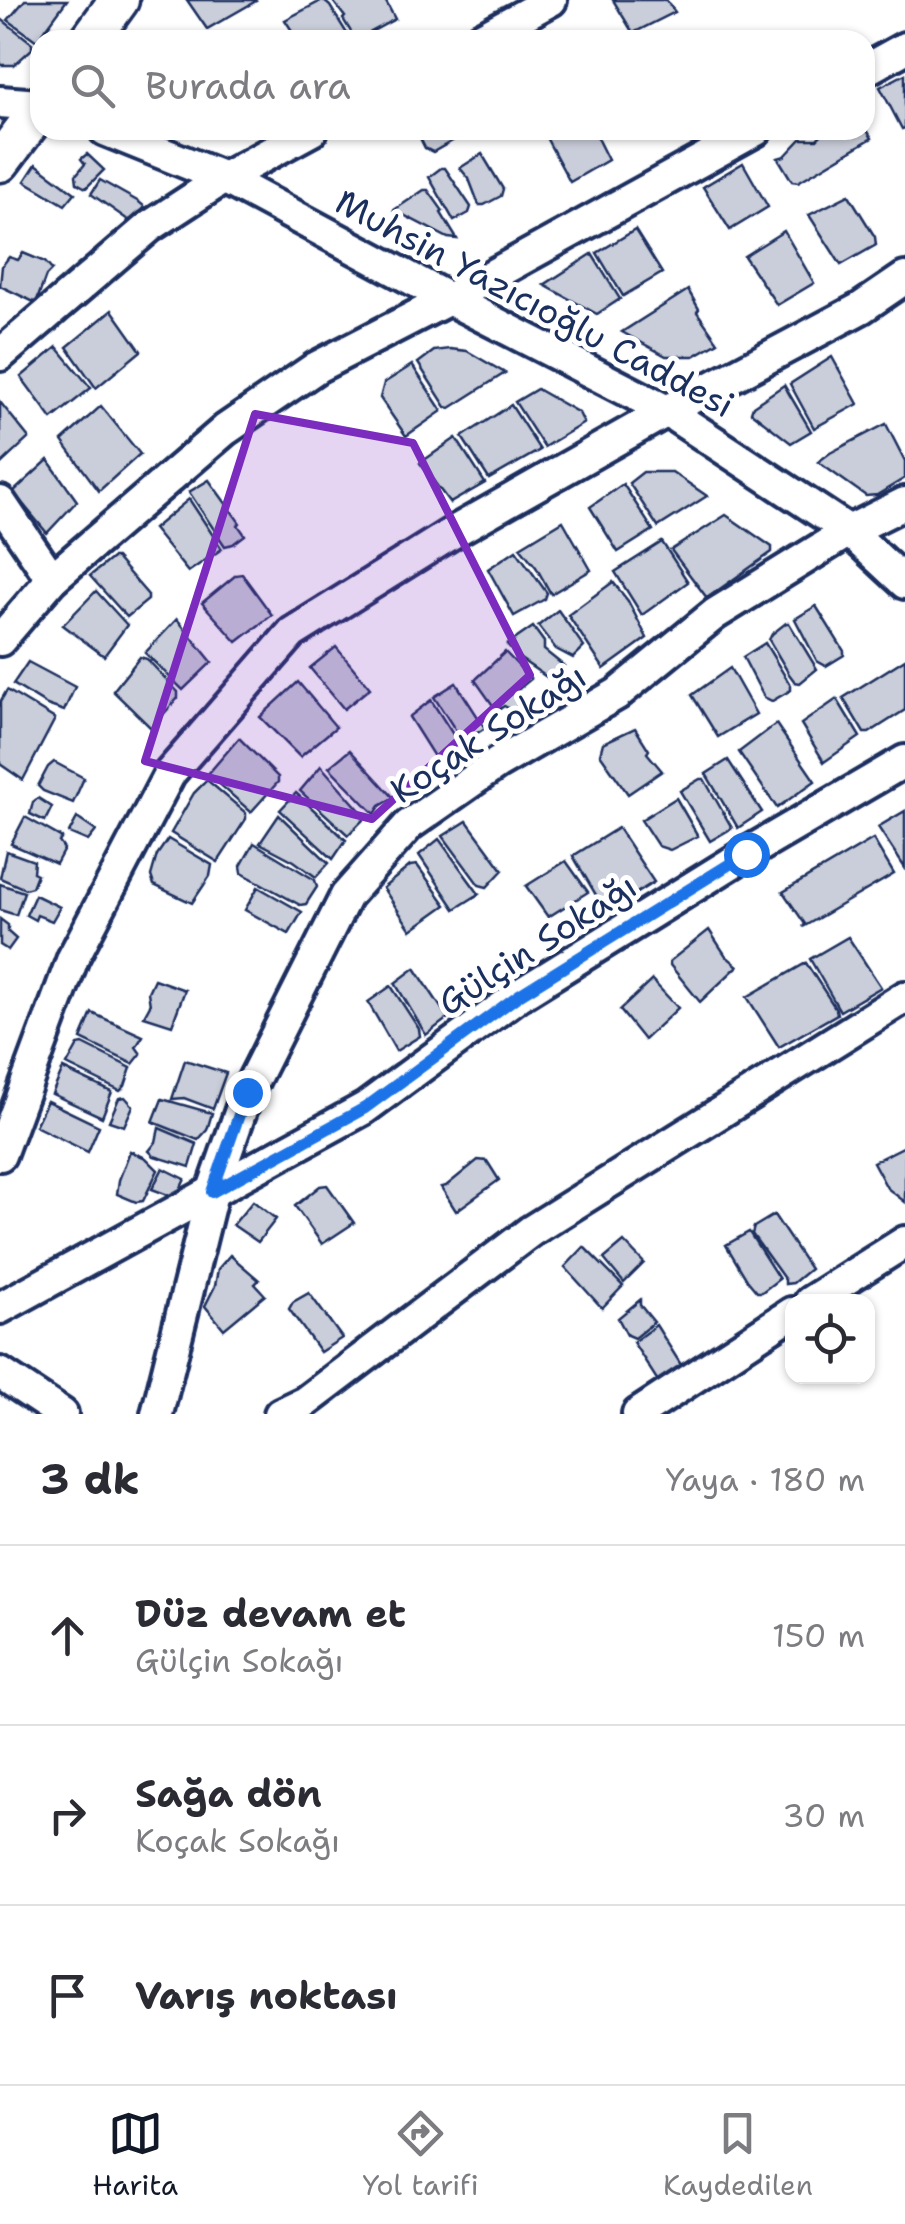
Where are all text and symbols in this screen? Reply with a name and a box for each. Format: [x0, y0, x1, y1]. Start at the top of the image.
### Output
search box [30, 30, 875, 140]
icon: search [65, 58, 120, 113]
text: Burada ara [145, 60, 351, 111]
street label: Muhsin Yazıcıoğlu Caddesi [328, 178, 742, 428]
street label: Koçak Sokağı [381, 652, 595, 814]
route start [724, 832, 770, 878]
street label: Gülçin Sokağı [429, 862, 645, 1026]
route end [225, 1070, 271, 1116]
map controls [785, 1294, 875, 1384]
button: locate [785, 1294, 875, 1384]
text: 3 dk [40, 1451, 140, 1507]
text: Yaya · 180 m [666, 1458, 865, 1501]
text: Düz devam et [135, 1588, 406, 1639]
icon: ahead [40, 1608, 95, 1663]
text: 150 m [772, 1614, 865, 1657]
text: Gülçin Sokağı [135, 1639, 344, 1682]
text: Sağa dön [135, 1768, 322, 1819]
icon: right [40, 1788, 95, 1843]
text: 30 m [782, 1794, 865, 1837]
text: Koçak Sokağı [135, 1819, 340, 1862]
icon: arrive [40, 1968, 95, 2023]
text: Varış noktası [135, 1970, 398, 2021]
tab: Harita [92, 2106, 178, 2204]
tab: Yol tarifi [363, 2106, 479, 2204]
tab: Kaydedilen [663, 2106, 813, 2204]

